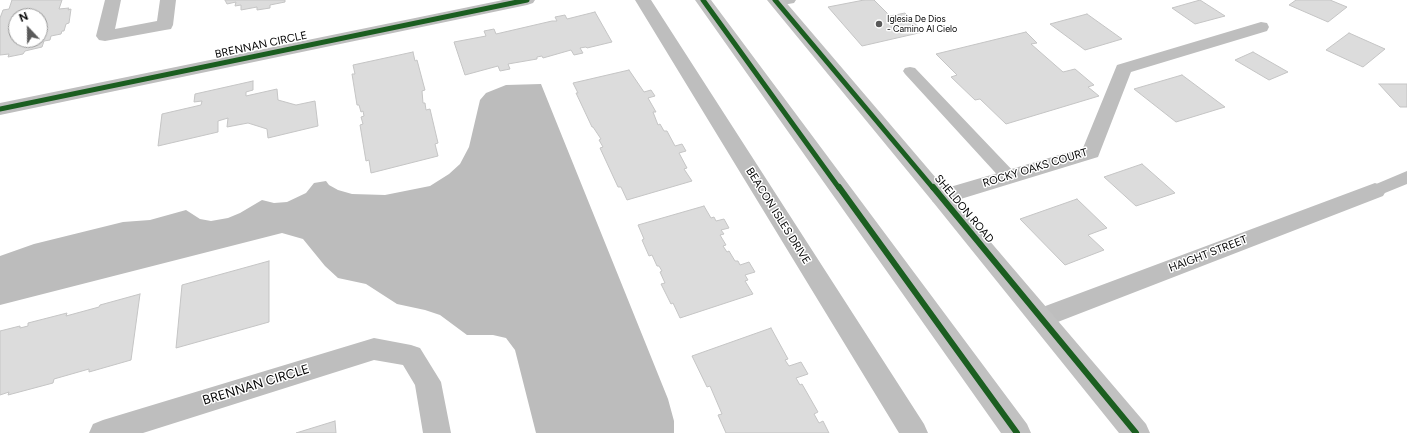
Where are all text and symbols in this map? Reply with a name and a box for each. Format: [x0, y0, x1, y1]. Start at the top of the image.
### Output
north arrow [8, 8, 48, 48]
text: N [17, 10, 30, 25]
place label: Iglesia De Dios - Camino Al Cielo [887, 14, 957, 35]
marker: Iglesia De Dios - Camino Al Cielo [874, 19, 884, 29]
street label: BRENNAN CIRCLE [214, 29, 308, 61]
street label: ROCKY OAKS COURT [981, 146, 1089, 190]
street label: BEACON ISLES DRIVE [743, 165, 813, 267]
street label: SHELDON ROAD [932, 172, 996, 246]
street label: HAIGHT STREET [1167, 233, 1249, 275]
street label: BRENNAN CIRCLE [201, 361, 311, 409]

